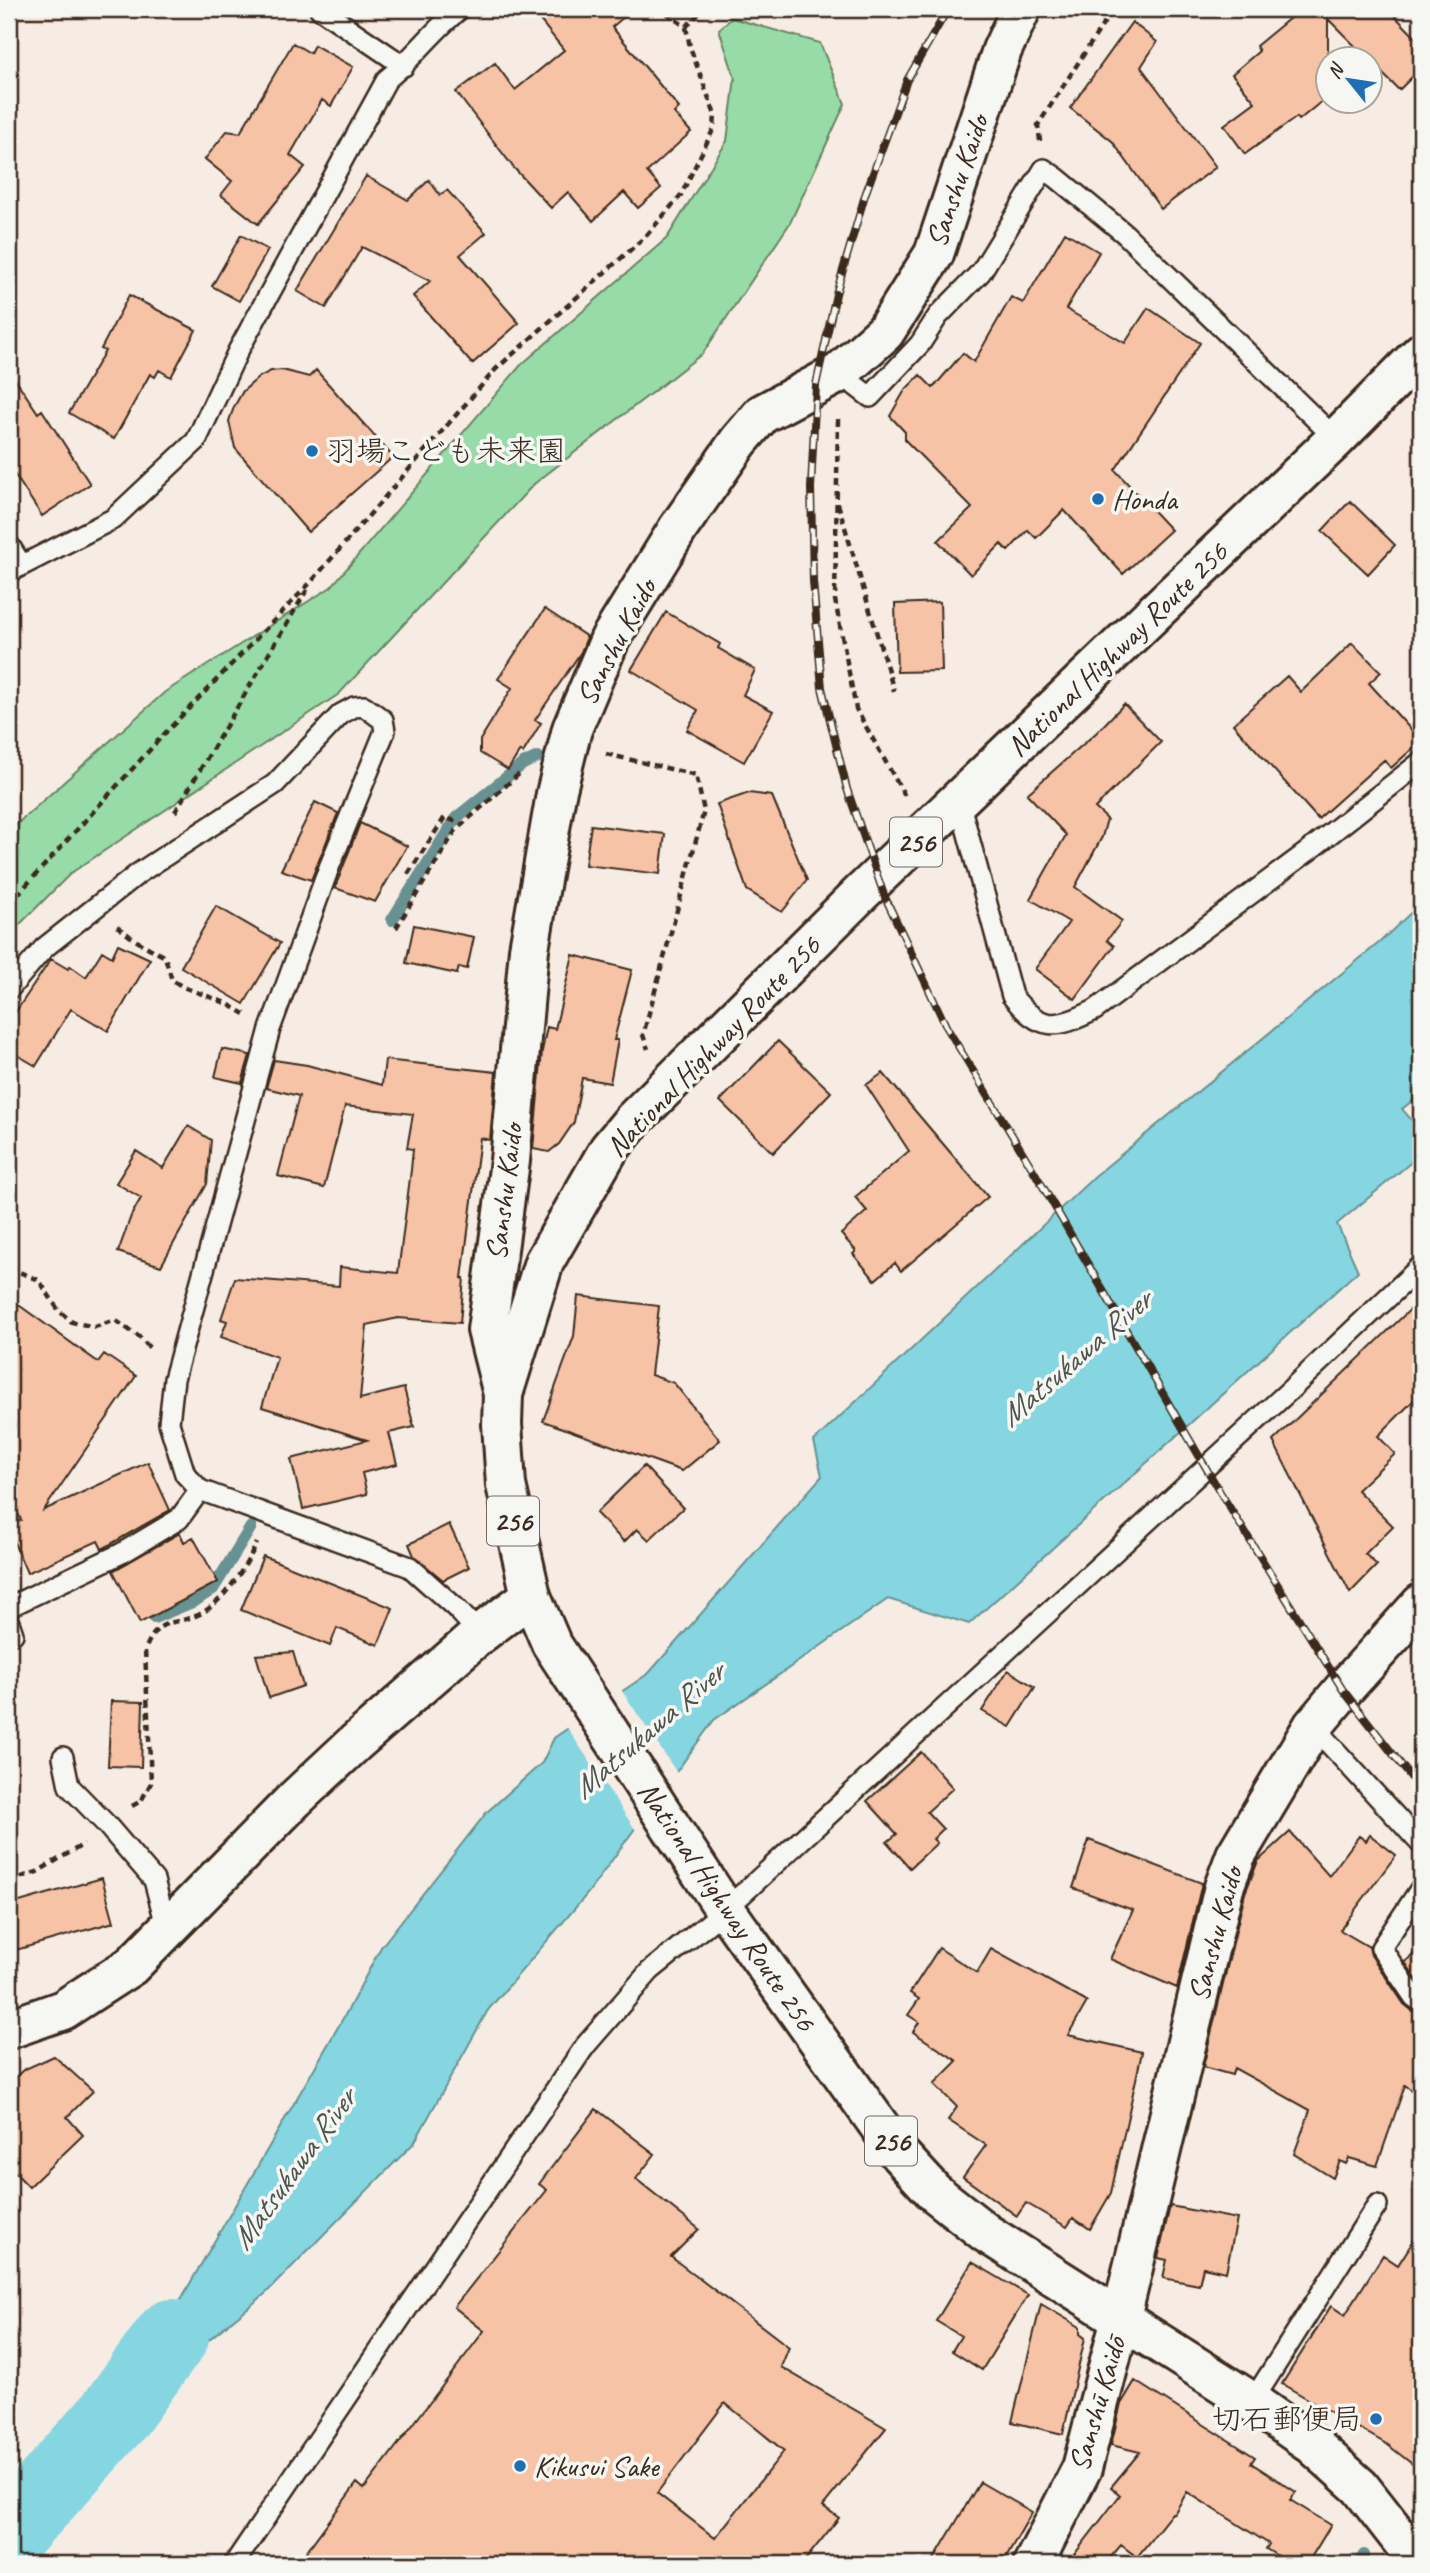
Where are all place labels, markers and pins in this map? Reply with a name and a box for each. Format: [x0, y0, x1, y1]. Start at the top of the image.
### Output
place label: 羽場こども未来園 [326, 432, 566, 470]
marker: 羽場こども未来園 [304, 443, 320, 459]
place label: Honda [1112, 480, 1179, 518]
marker: Honda [1090, 491, 1106, 507]
place label: 切石郵便局 [1212, 2400, 1362, 2438]
marker: 切石郵便局 [1368, 2411, 1384, 2427]
place label: Kikusui Sake [534, 2447, 661, 2485]
marker: Kikusui Sake [512, 2458, 528, 2474]

